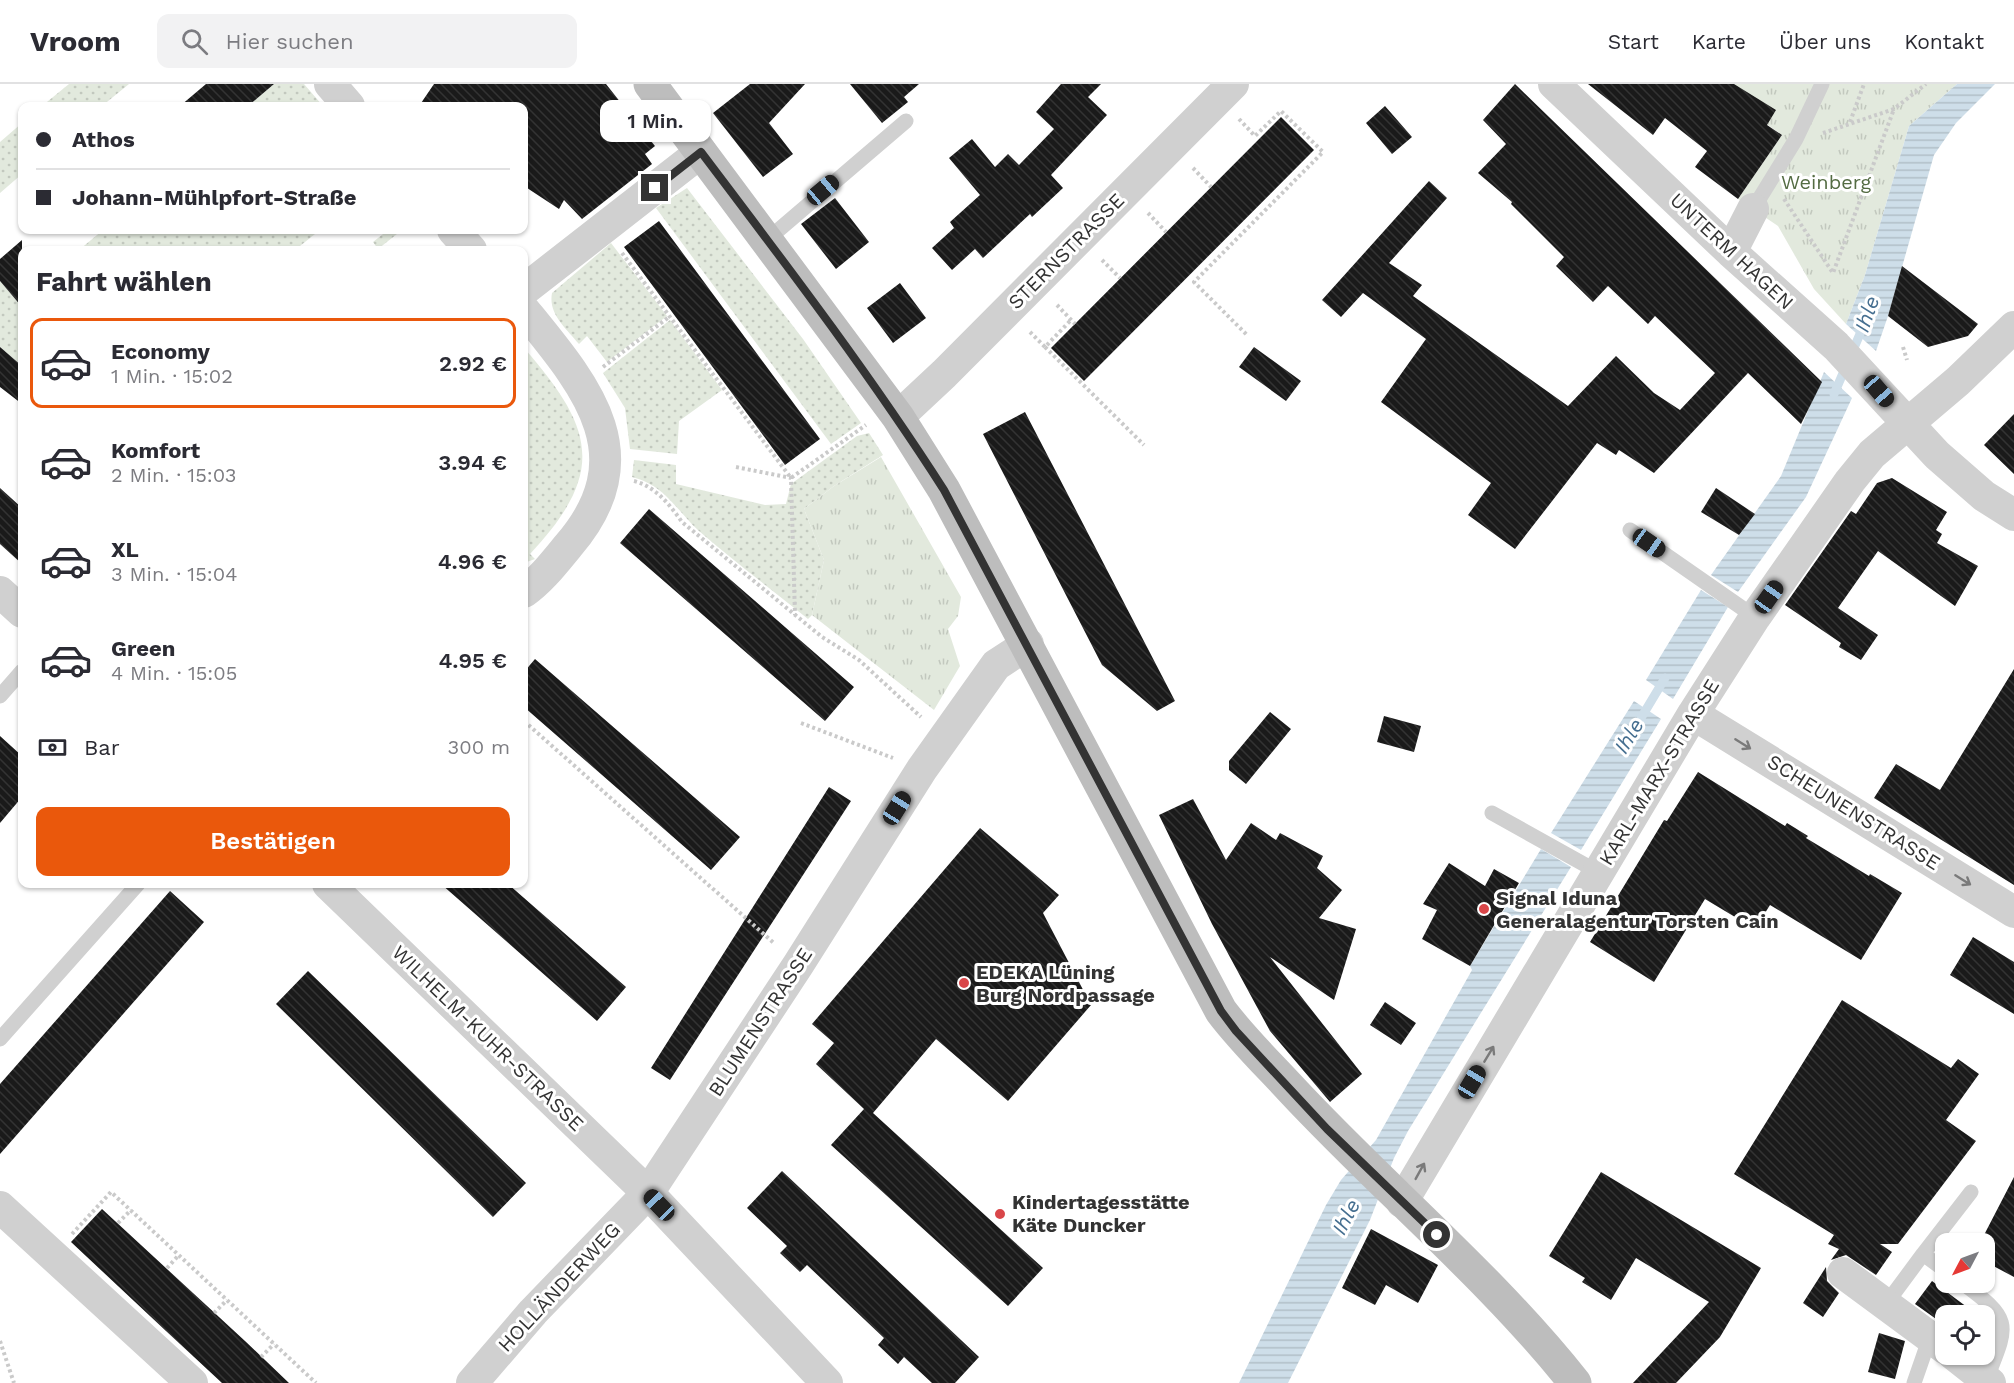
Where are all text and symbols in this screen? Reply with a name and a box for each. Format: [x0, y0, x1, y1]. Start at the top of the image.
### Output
search box [157, 14, 577, 68]
text: Vroom [30, 25, 121, 58]
icon: search [178, 25, 211, 58]
text: Hier suchen [226, 29, 354, 54]
text: Start [1608, 29, 1659, 54]
text: Karte [1692, 29, 1746, 54]
text: Über uns [1779, 29, 1871, 54]
text: Kontakt [1904, 29, 1984, 54]
callout: 1 Min. [600, 101, 710, 143]
text: 1 Min. [628, 109, 683, 133]
text: Athos [72, 127, 135, 152]
park label: Weinberg [1781, 170, 1871, 194]
car [803, 172, 843, 208]
route end [641, 174, 668, 201]
text: Johann-Mühlpfort-Straße [72, 185, 357, 210]
street label: STERNSTRASSE [1003, 188, 1129, 314]
street label: UNTERM HAGEN [1665, 188, 1799, 314]
text: Fahrt wählen [36, 266, 212, 298]
water label: Ihle [1849, 292, 1884, 335]
icon: car [39, 336, 93, 390]
text: Economy [111, 339, 210, 364]
text: 2.92 € [439, 351, 507, 376]
text: 1 Min. · 15:02 [111, 364, 233, 388]
car [1860, 372, 1898, 410]
icon: car [39, 435, 93, 489]
text: Komfort [111, 438, 200, 463]
text: 3.94 € [438, 450, 507, 475]
text: 2 Min. · 15:03 [111, 463, 236, 487]
car [1629, 525, 1669, 561]
icon: car [39, 534, 93, 588]
text: XL [111, 537, 139, 562]
text: 4.96 € [438, 549, 507, 574]
text: 3 Min. · 15:04 [111, 562, 237, 586]
car [1751, 577, 1787, 617]
icon: car [39, 633, 93, 687]
text: Green [111, 636, 175, 661]
text: 4.95 € [439, 648, 507, 673]
text: 4 Min. · 15:05 [111, 661, 237, 685]
street label: KARL-MARX-STRASSE [1594, 674, 1724, 870]
water label: Ihle [1608, 714, 1649, 758]
icon: cash [36, 731, 69, 764]
text: Bar [84, 735, 120, 760]
text: 300 m [448, 735, 510, 759]
one-way arrow [1734, 739, 1751, 751]
street label: SCHEUNENSTRASSE [1763, 749, 1945, 875]
car [880, 788, 914, 828]
button: Bestätigen [36, 807, 510, 876]
one-way arrow [1954, 873, 1971, 886]
place label: Signal Iduna Generalagentur Torsten Cain [1496, 886, 1779, 933]
marker: Signal Iduna Generalagentur Torsten Cain [1477, 902, 1491, 916]
street label: WILHELM-KUHR-STRASSE [387, 940, 589, 1136]
street label: BLUMENSTRASSE [703, 943, 817, 1101]
place label: EDEKA Lüning Burg Nordpassage [976, 960, 1155, 1007]
marker: EDEKA Lüning Burg Nordpassage [957, 976, 971, 990]
one-way arrow [1483, 1046, 1495, 1063]
car [1455, 1062, 1489, 1102]
one-way arrow [1414, 1163, 1426, 1180]
car [640, 1186, 678, 1224]
place label: Kindertagesstätte Käte Duncker [1012, 1190, 1190, 1237]
water label: Ihle [1326, 1195, 1365, 1239]
marker: Kindertagesstätte Käte Duncker [993, 1207, 1007, 1221]
street label: HOLLÄNDERWEG [493, 1217, 625, 1357]
route start [1423, 1221, 1450, 1248]
north arrow [1935, 1233, 1995, 1293]
map controls [1935, 1233, 1995, 1365]
button: locate [1935, 1305, 1995, 1365]

